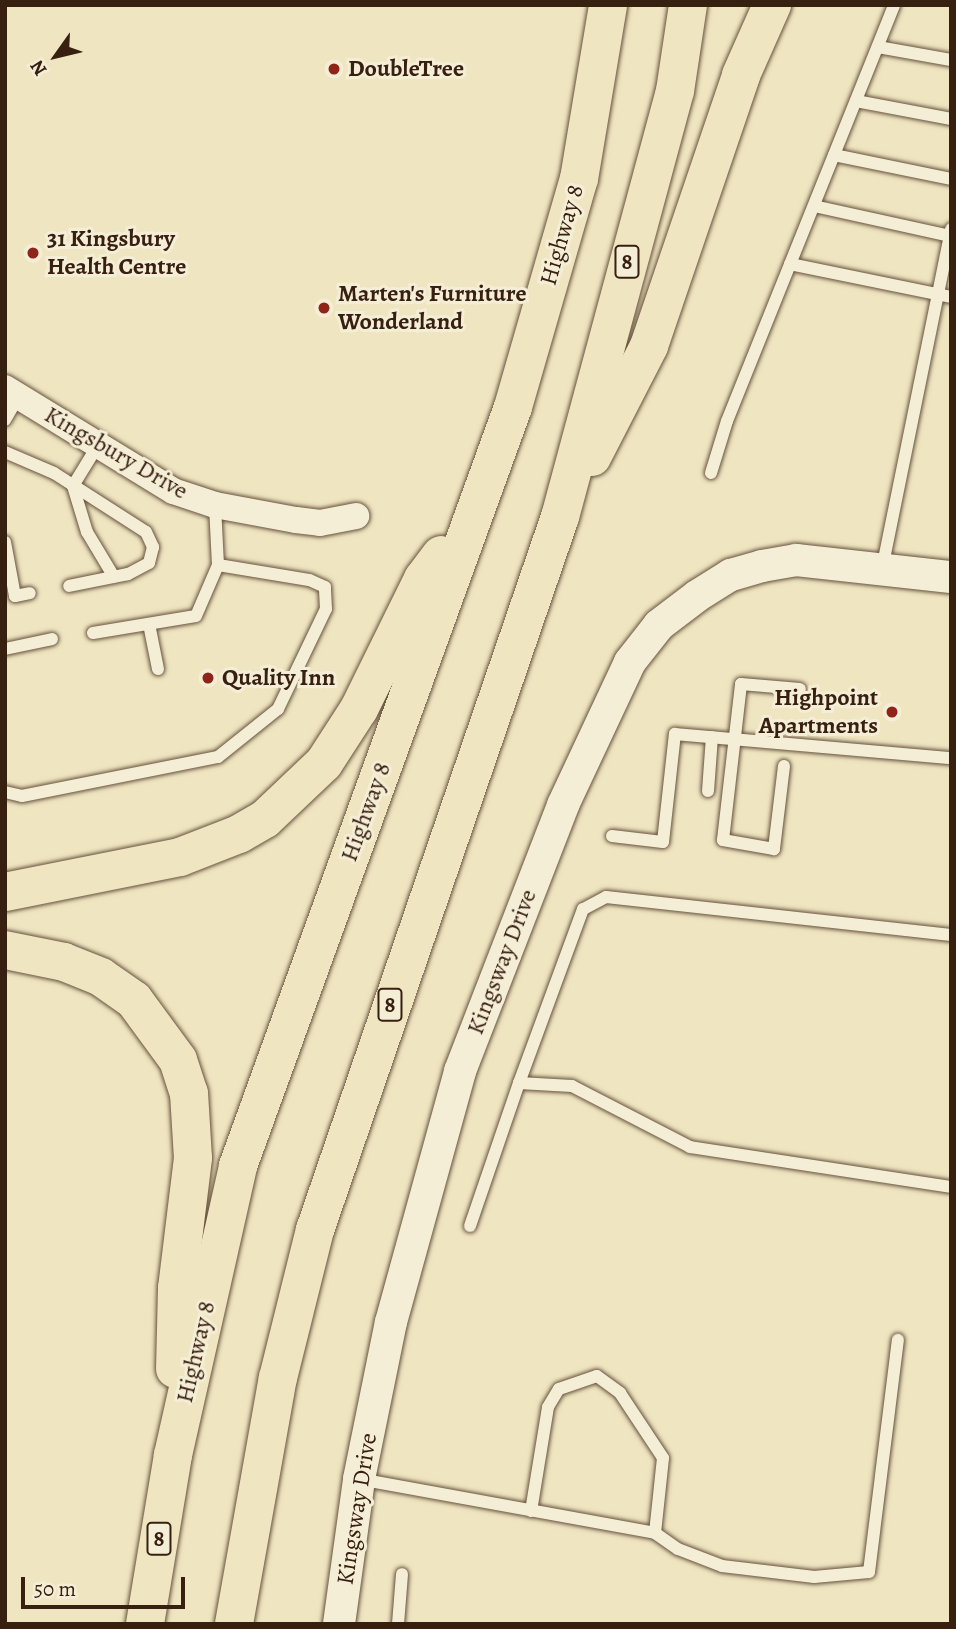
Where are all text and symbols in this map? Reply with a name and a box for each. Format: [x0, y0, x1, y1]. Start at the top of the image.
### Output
north arrow [21, 21, 91, 91]
text: N [24, 55, 53, 81]
place label: DoubleTree [348, 55, 464, 83]
marker: DoubleTree [326, 61, 342, 77]
street label: Highway 8 [534, 181, 590, 289]
place label: 31 Kingsbury Health Centre [47, 225, 186, 281]
road number: 8 [613, 243, 641, 282]
marker: 31 Kingsbury Health Centre [25, 245, 41, 261]
place label: Marten's Furniture Wonderland [338, 280, 527, 336]
marker: Marten's Furniture Wonderland [316, 300, 332, 316]
street label: Kingsbury Drive [39, 400, 193, 506]
place label: Quality Inn [222, 664, 335, 692]
marker: Quality Inn [200, 670, 216, 686]
place label: Highpoint Apartments [759, 684, 878, 740]
marker: Highpoint Apartments [884, 704, 900, 720]
street label: Highway 8 [335, 759, 397, 865]
street label: Kingsway Drive [461, 885, 543, 1039]
road number: 8 [376, 986, 404, 1024]
street label: Highway 8 [170, 1298, 222, 1406]
street label: Kingsway Drive [331, 1431, 383, 1587]
road number: 8 [145, 1520, 173, 1558]
scale bar [24, 1562, 189, 1606]
text: 50 m [34, 1575, 76, 1603]

